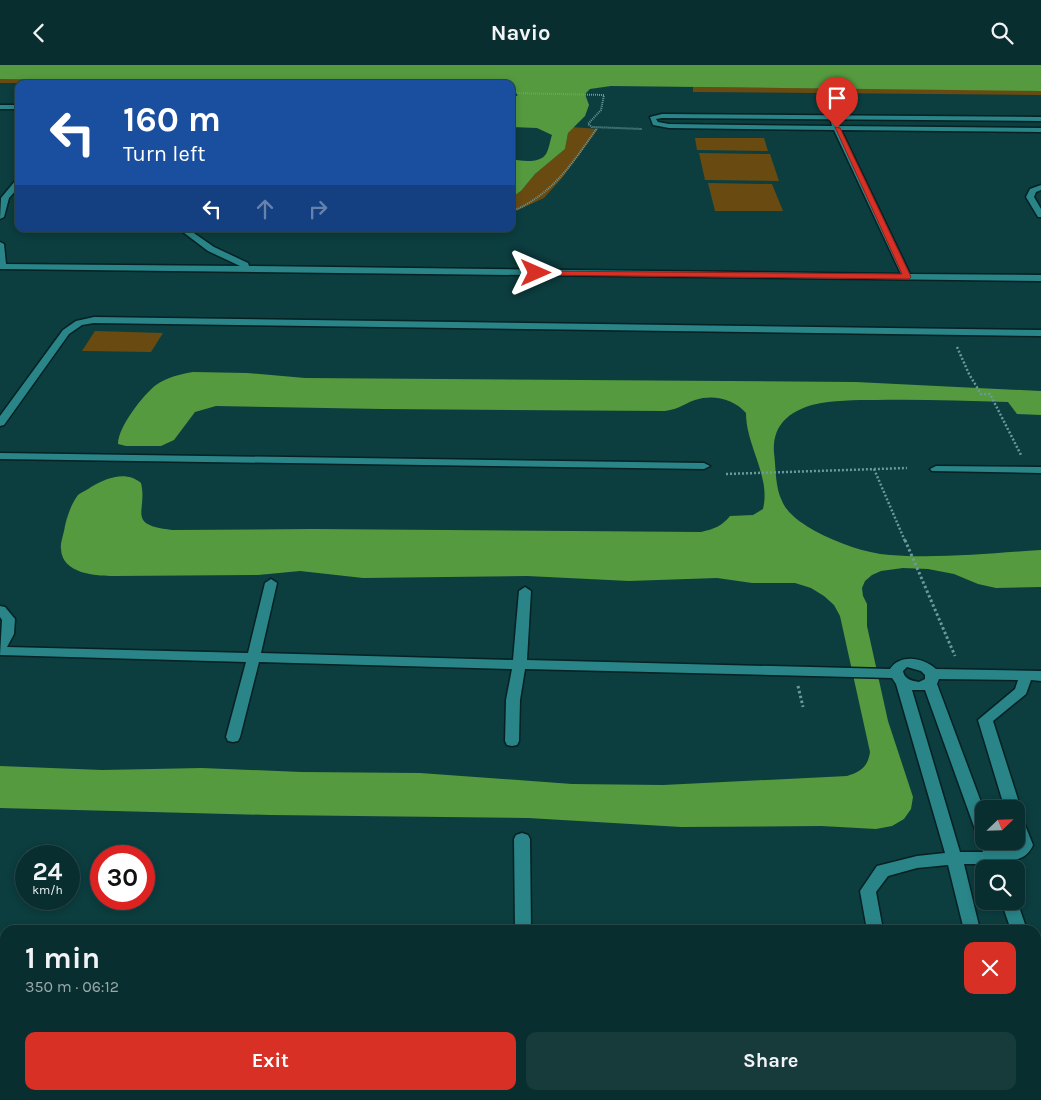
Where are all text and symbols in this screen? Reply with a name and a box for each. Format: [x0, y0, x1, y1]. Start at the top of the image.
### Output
icon: back [25, 19, 53, 47]
icon: search [988, 19, 1016, 47]
text: Navio [491, 20, 550, 46]
pin [816, 77, 858, 128]
icon: arrive [823, 84, 851, 112]
text: 160 m [123, 99, 221, 140]
icon: left [40, 100, 105, 165]
text: Turn left [123, 141, 206, 167]
icon: left [198, 195, 226, 223]
icon: ahead [251, 195, 279, 223]
icon: right [304, 195, 332, 223]
position arrow [509, 246, 561, 298]
north arrow [975, 800, 1025, 850]
map controls [975, 800, 1025, 910]
speed limit sign: 30 [90, 845, 155, 910]
text: 24 [32, 857, 63, 886]
button: search [975, 860, 1025, 910]
text: km/h [32, 883, 63, 897]
text: 1 min [25, 940, 100, 976]
button: close [964, 942, 1016, 994]
text: 350 m · 06:12 [25, 977, 119, 996]
button: Exit [25, 1032, 516, 1090]
button: Share [526, 1032, 1016, 1090]

